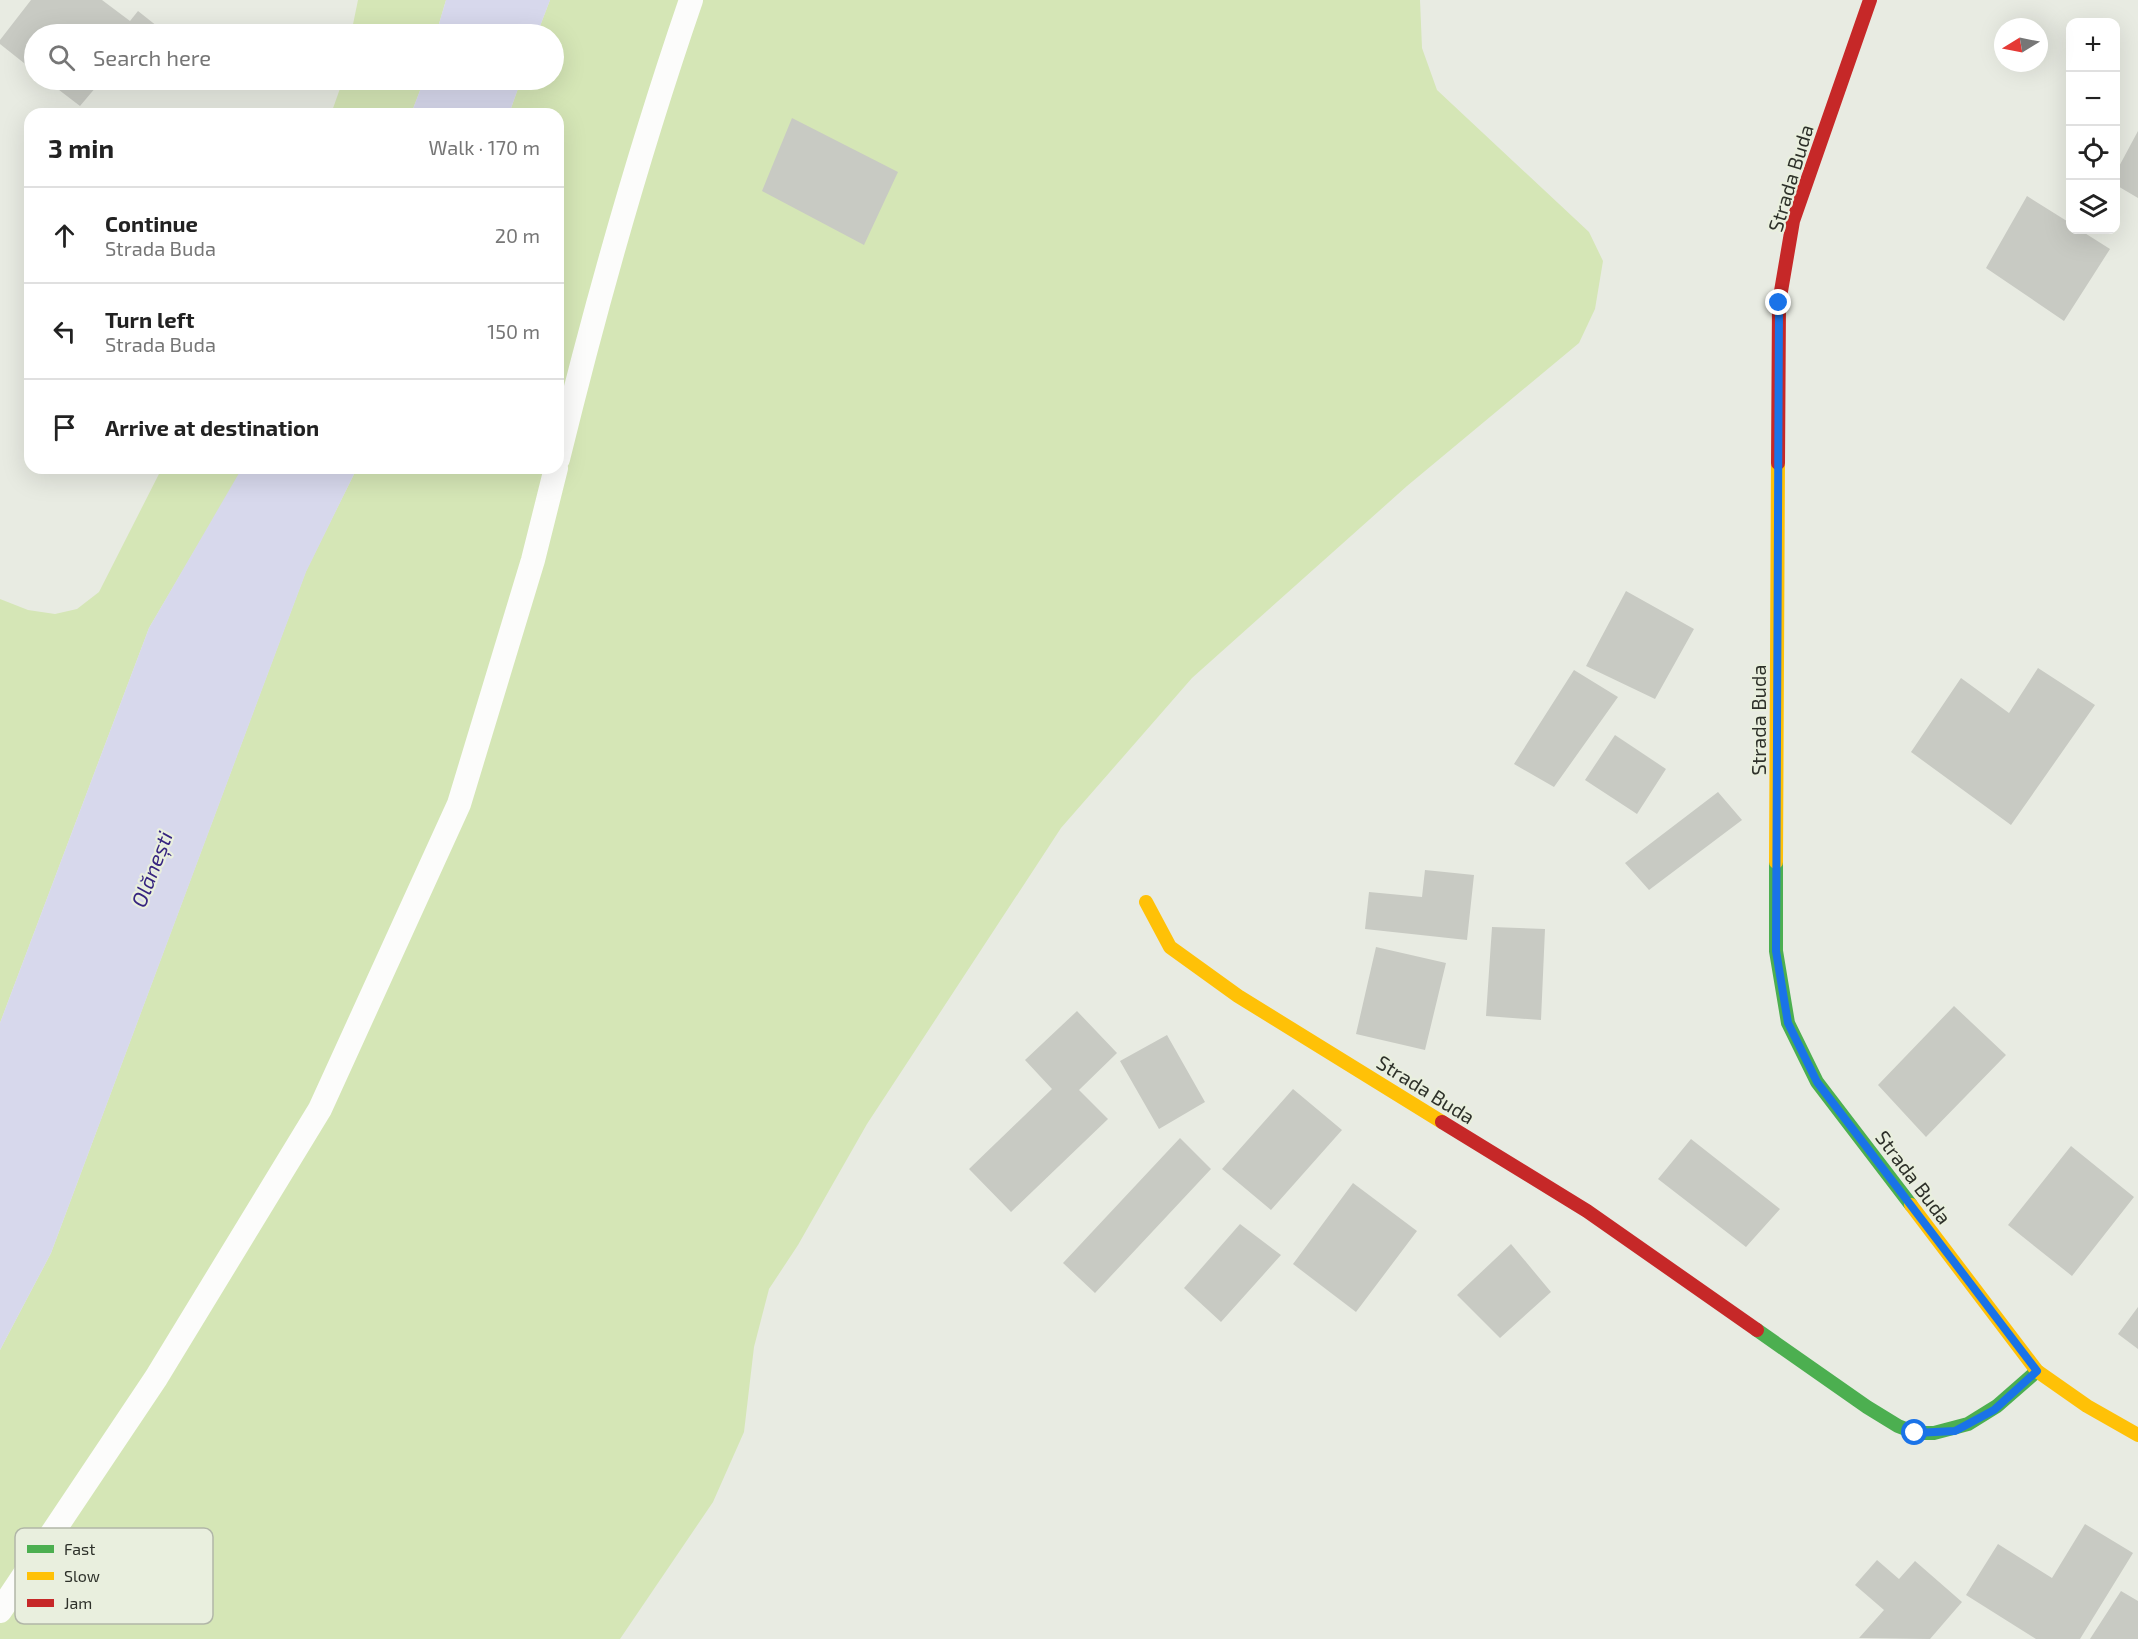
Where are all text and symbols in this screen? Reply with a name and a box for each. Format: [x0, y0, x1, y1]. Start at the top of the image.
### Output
north arrow [1994, 18, 2048, 72]
map controls [2066, 18, 2120, 234]
button: + [2066, 18, 2120, 72]
search box [24, 24, 564, 90]
icon: search [45, 41, 78, 74]
text: Search here [93, 44, 211, 70]
button: − [2066, 72, 2120, 126]
street label: Strada Buda [1762, 121, 1818, 235]
button: locate [2066, 126, 2120, 180]
text: 3 min [48, 132, 114, 163]
text: Walk · 170 m [429, 135, 540, 159]
button: layers [2066, 180, 2120, 234]
text: Continue [105, 210, 198, 236]
icon: ahead [48, 219, 81, 252]
text: 20 m [495, 223, 540, 247]
text: Strada Buda [105, 236, 216, 260]
route end [1765, 289, 1791, 315]
text: Turn left [105, 306, 194, 332]
icon: left [48, 315, 81, 348]
text: 150 m [487, 319, 540, 343]
text: Strada Buda [105, 332, 216, 356]
icon: arrive [48, 411, 81, 444]
text: Arrive at destination [105, 414, 319, 440]
street label: Strada Buda [1746, 665, 1770, 775]
water label: Olănești [125, 828, 179, 911]
street label: Strada Buda [1373, 1049, 1479, 1129]
street label: Strada Buda [1871, 1126, 1957, 1228]
route start [1901, 1419, 1927, 1445]
legend [15, 1528, 213, 1624]
text: Fast [64, 1539, 95, 1558]
text: Slow [64, 1566, 100, 1585]
text: Jam [64, 1593, 92, 1612]

